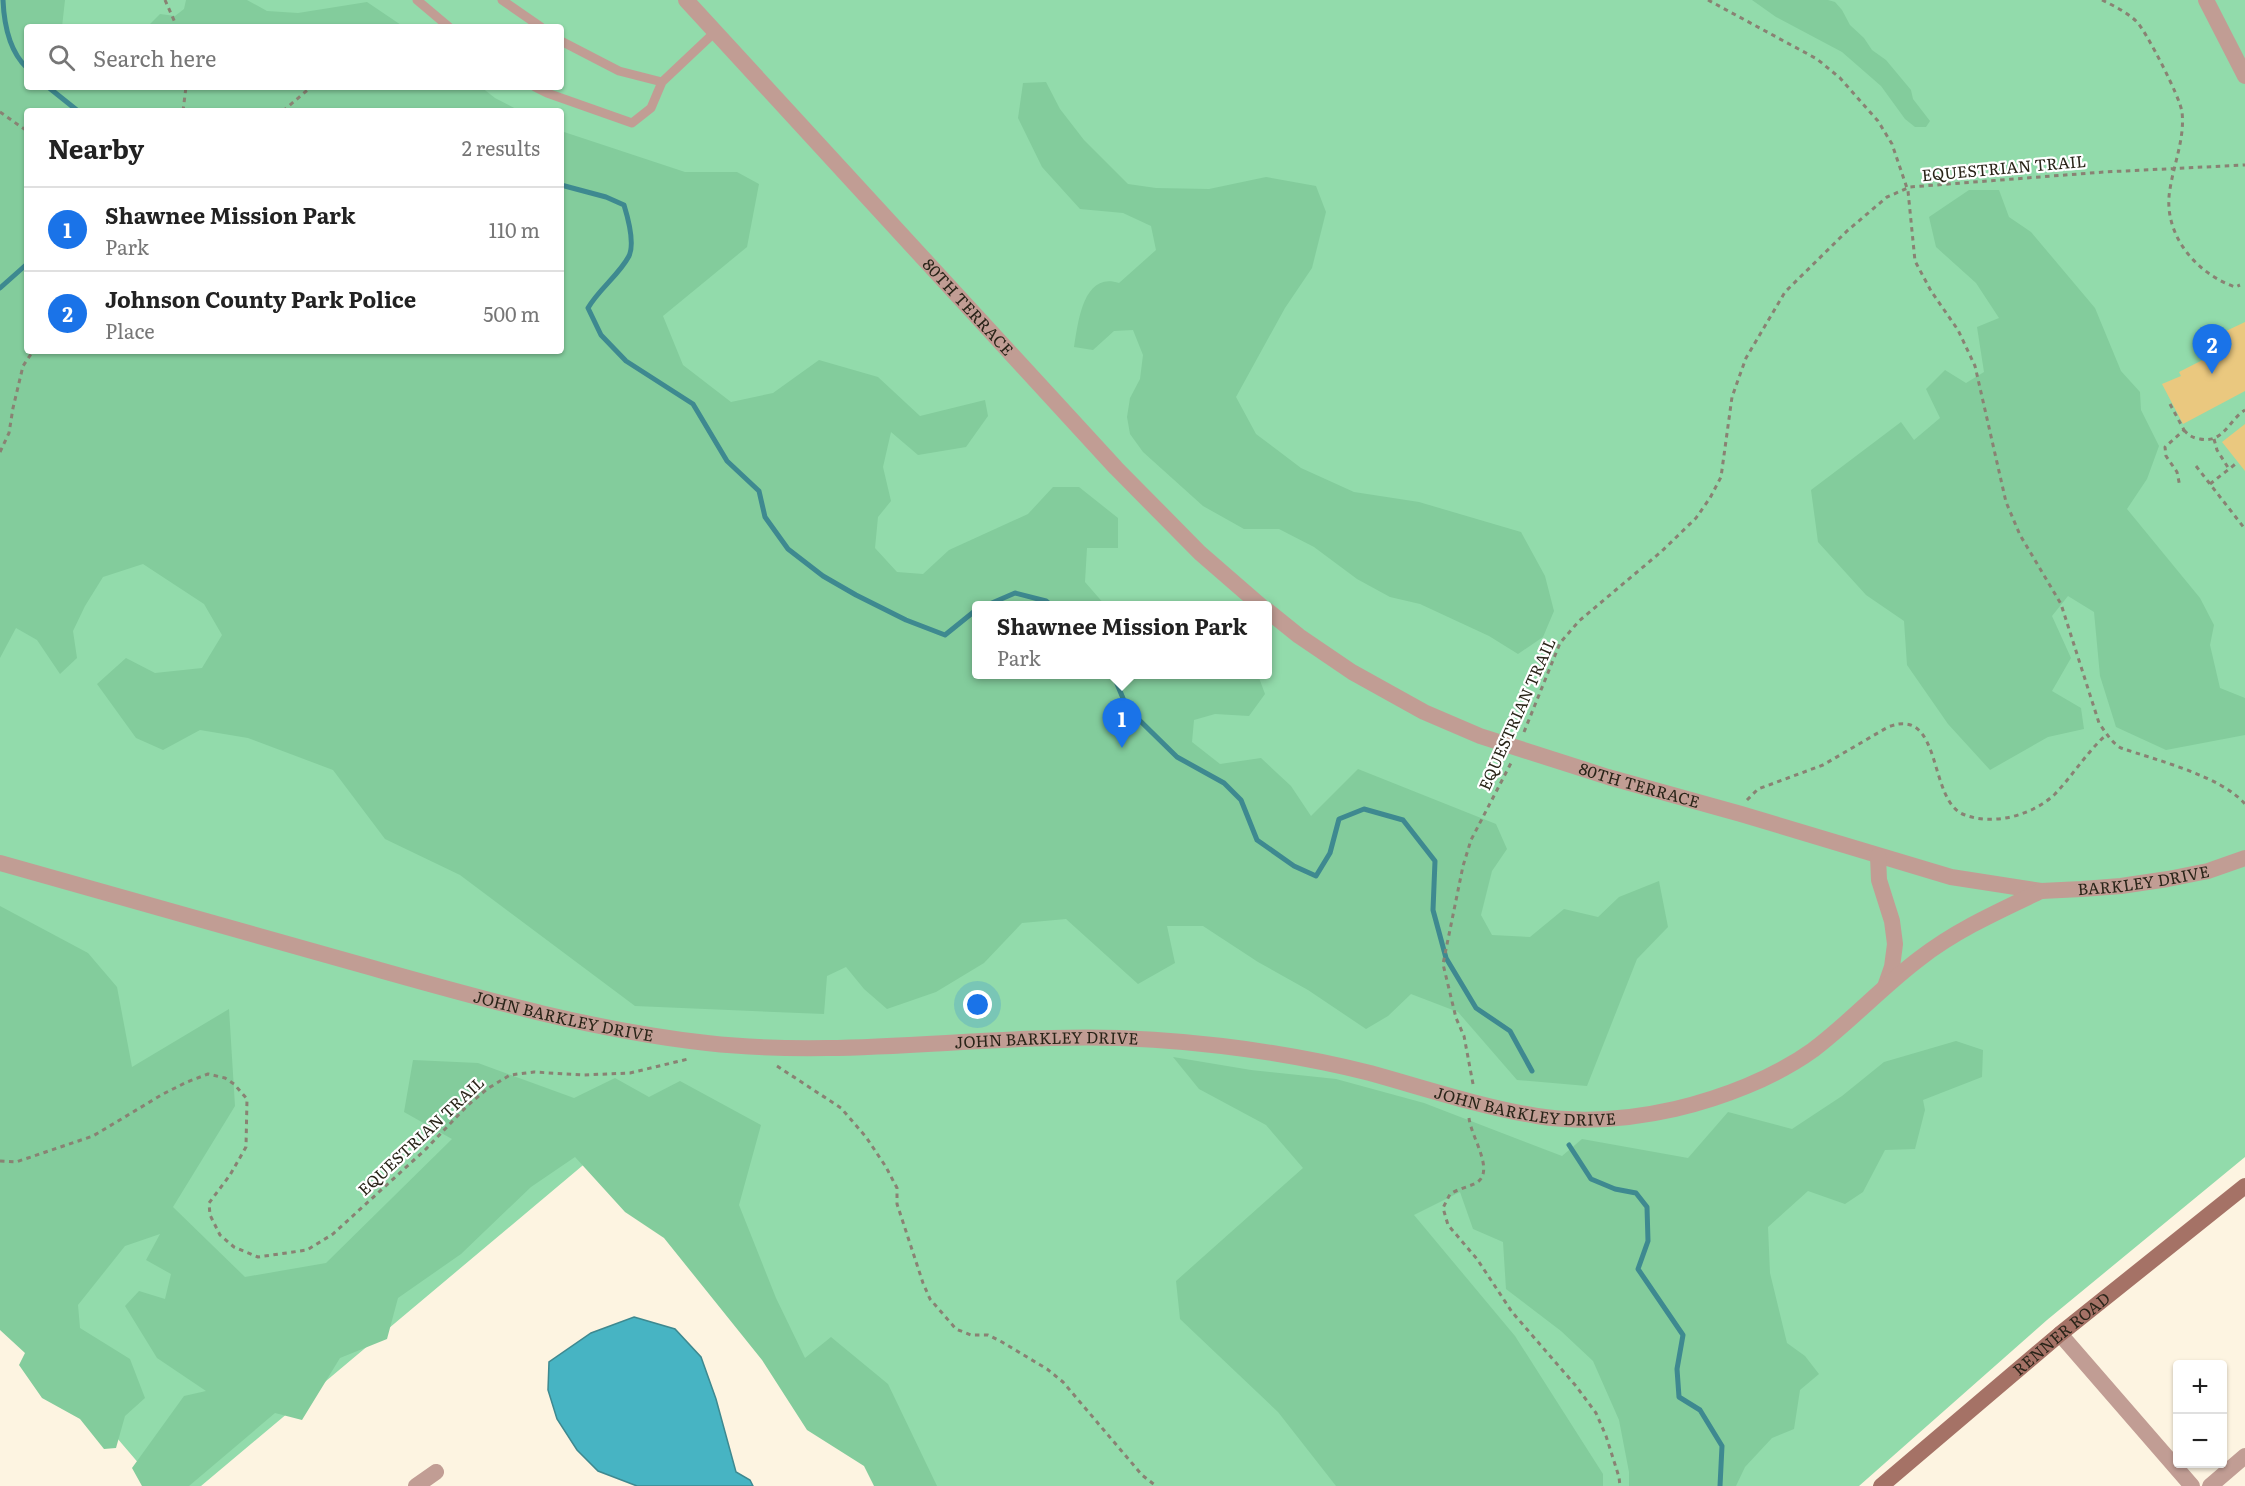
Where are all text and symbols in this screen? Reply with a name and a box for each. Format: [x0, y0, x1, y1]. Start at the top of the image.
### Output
search box [24, 24, 564, 90]
icon: search [45, 41, 78, 74]
text: Search here [93, 41, 216, 74]
text: Nearby [48, 128, 144, 167]
text: 2 results [462, 132, 540, 162]
street label: EQUESTRIAN TRAIL [1921, 148, 2087, 186]
text: Shawnee Mission Park [105, 198, 356, 231]
text: 1 [63, 214, 72, 244]
text: 110 m [489, 214, 540, 244]
text: Park [105, 231, 149, 261]
street label: 80TH TERRACE [918, 252, 1020, 360]
text: Johnson County Park Police [105, 282, 416, 315]
text: 2 [62, 298, 73, 328]
text: 500 m [483, 298, 540, 328]
text: Place [105, 315, 155, 345]
pin: 2 [2192, 324, 2232, 374]
popup [972, 601, 1272, 679]
text: Shawnee Mission Park [997, 609, 1247, 642]
street label: EQUESTRIAN TRAIL [1472, 633, 1561, 794]
text: Park [997, 642, 1041, 672]
pin: 1 [1102, 698, 1142, 748]
street label: 80TH TERRACE [1576, 755, 1703, 813]
street label: BARKLEY DRIVE [2077, 858, 2211, 900]
street label: JOHN BARKLEY DRIVE [471, 983, 655, 1047]
your location [963, 990, 992, 1019]
street label: JOHN BARKLEY DRIVE [954, 1024, 1139, 1053]
street label: EQUESTRIAN TRAIL [352, 1070, 489, 1200]
street label: JOHN BARKLEY DRIVE [1432, 1079, 1617, 1131]
street label: RENNER ROAD [2007, 1286, 2115, 1380]
map controls [2173, 1360, 2227, 1468]
button: + [2173, 1360, 2227, 1414]
button: − [2173, 1414, 2227, 1468]

